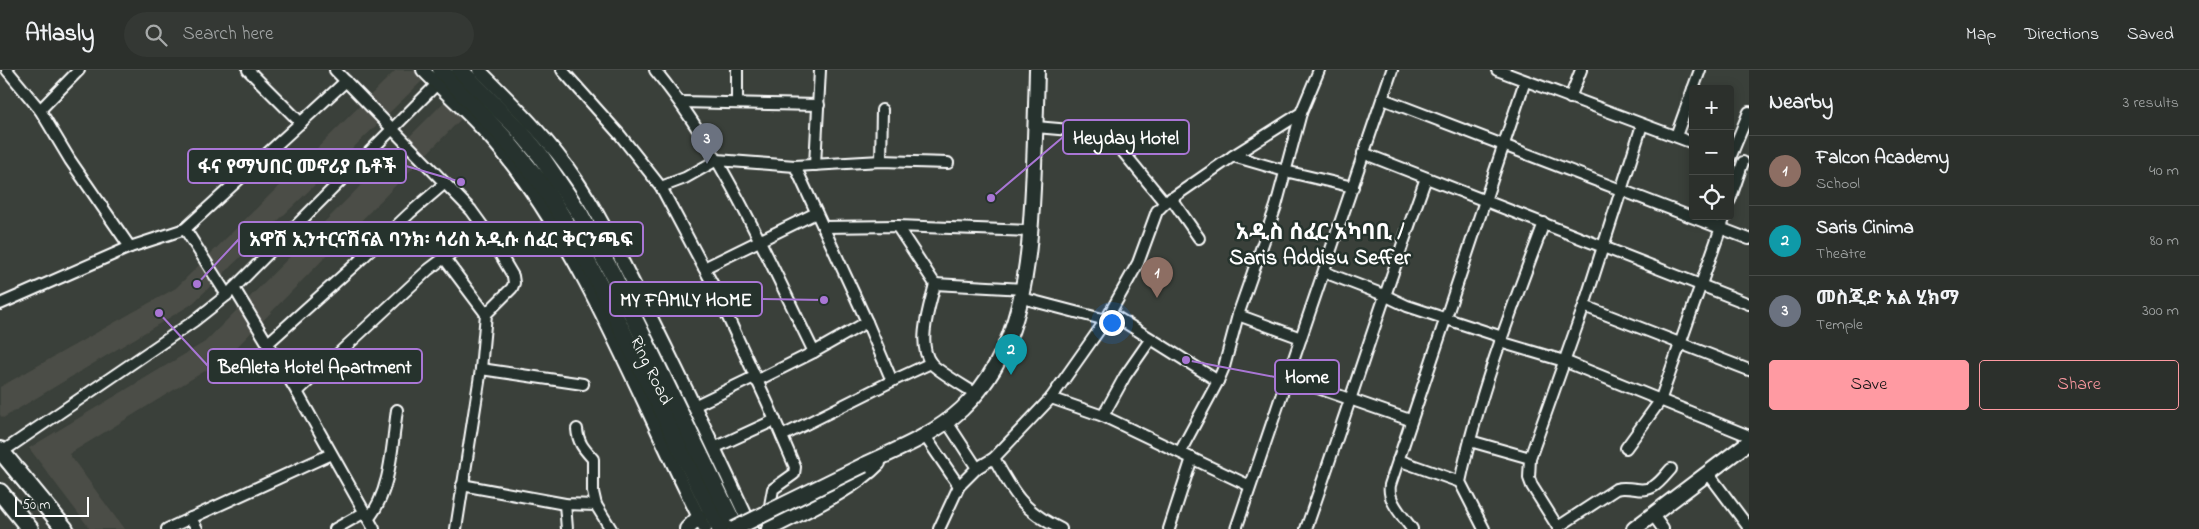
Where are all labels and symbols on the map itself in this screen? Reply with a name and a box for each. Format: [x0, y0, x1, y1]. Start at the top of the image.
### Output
callout: Heyday Hotel [1063, 120, 1189, 154]
pin: 3 [691, 123, 723, 164]
text: Heyday Hotel [1073, 126, 1179, 155]
callout: ፋና የማህበር መኖሪያ ቤቶች [188, 149, 406, 183]
text: ፋና የማህበር መኖሪያ ቤቶች [198, 155, 396, 182]
district label: አዲስ ሰፈር አካባቢ / Saris Addisu Seffer [1229, 218, 1412, 275]
callout: አዋሽ ኢንተርናሽናል ባንክ፡ ሳሪስ አዲሱ ሰፈር ቅርንጫፍ [239, 222, 643, 256]
text: አዋሽ ኢንተርናሽናል ባንክ፡ ሳሪስ አዲሱ ሰፈር ቅርንጫፍ [249, 228, 633, 255]
pin: 1 [1141, 257, 1173, 298]
callout: MY FAMILY HOME [610, 282, 762, 316]
text: MY FAMILY HOME [620, 288, 752, 315]
your location [1099, 310, 1125, 336]
street label: Ring Road [621, 332, 678, 410]
pin: 2 [995, 334, 1027, 375]
callout: BeAleta Hotel Apartment [208, 349, 422, 383]
text: BeAleta Hotel Apartment [217, 355, 412, 382]
callout: Home [1275, 360, 1339, 394]
text: Home [1285, 365, 1330, 392]
scale bar [15, 494, 89, 517]

